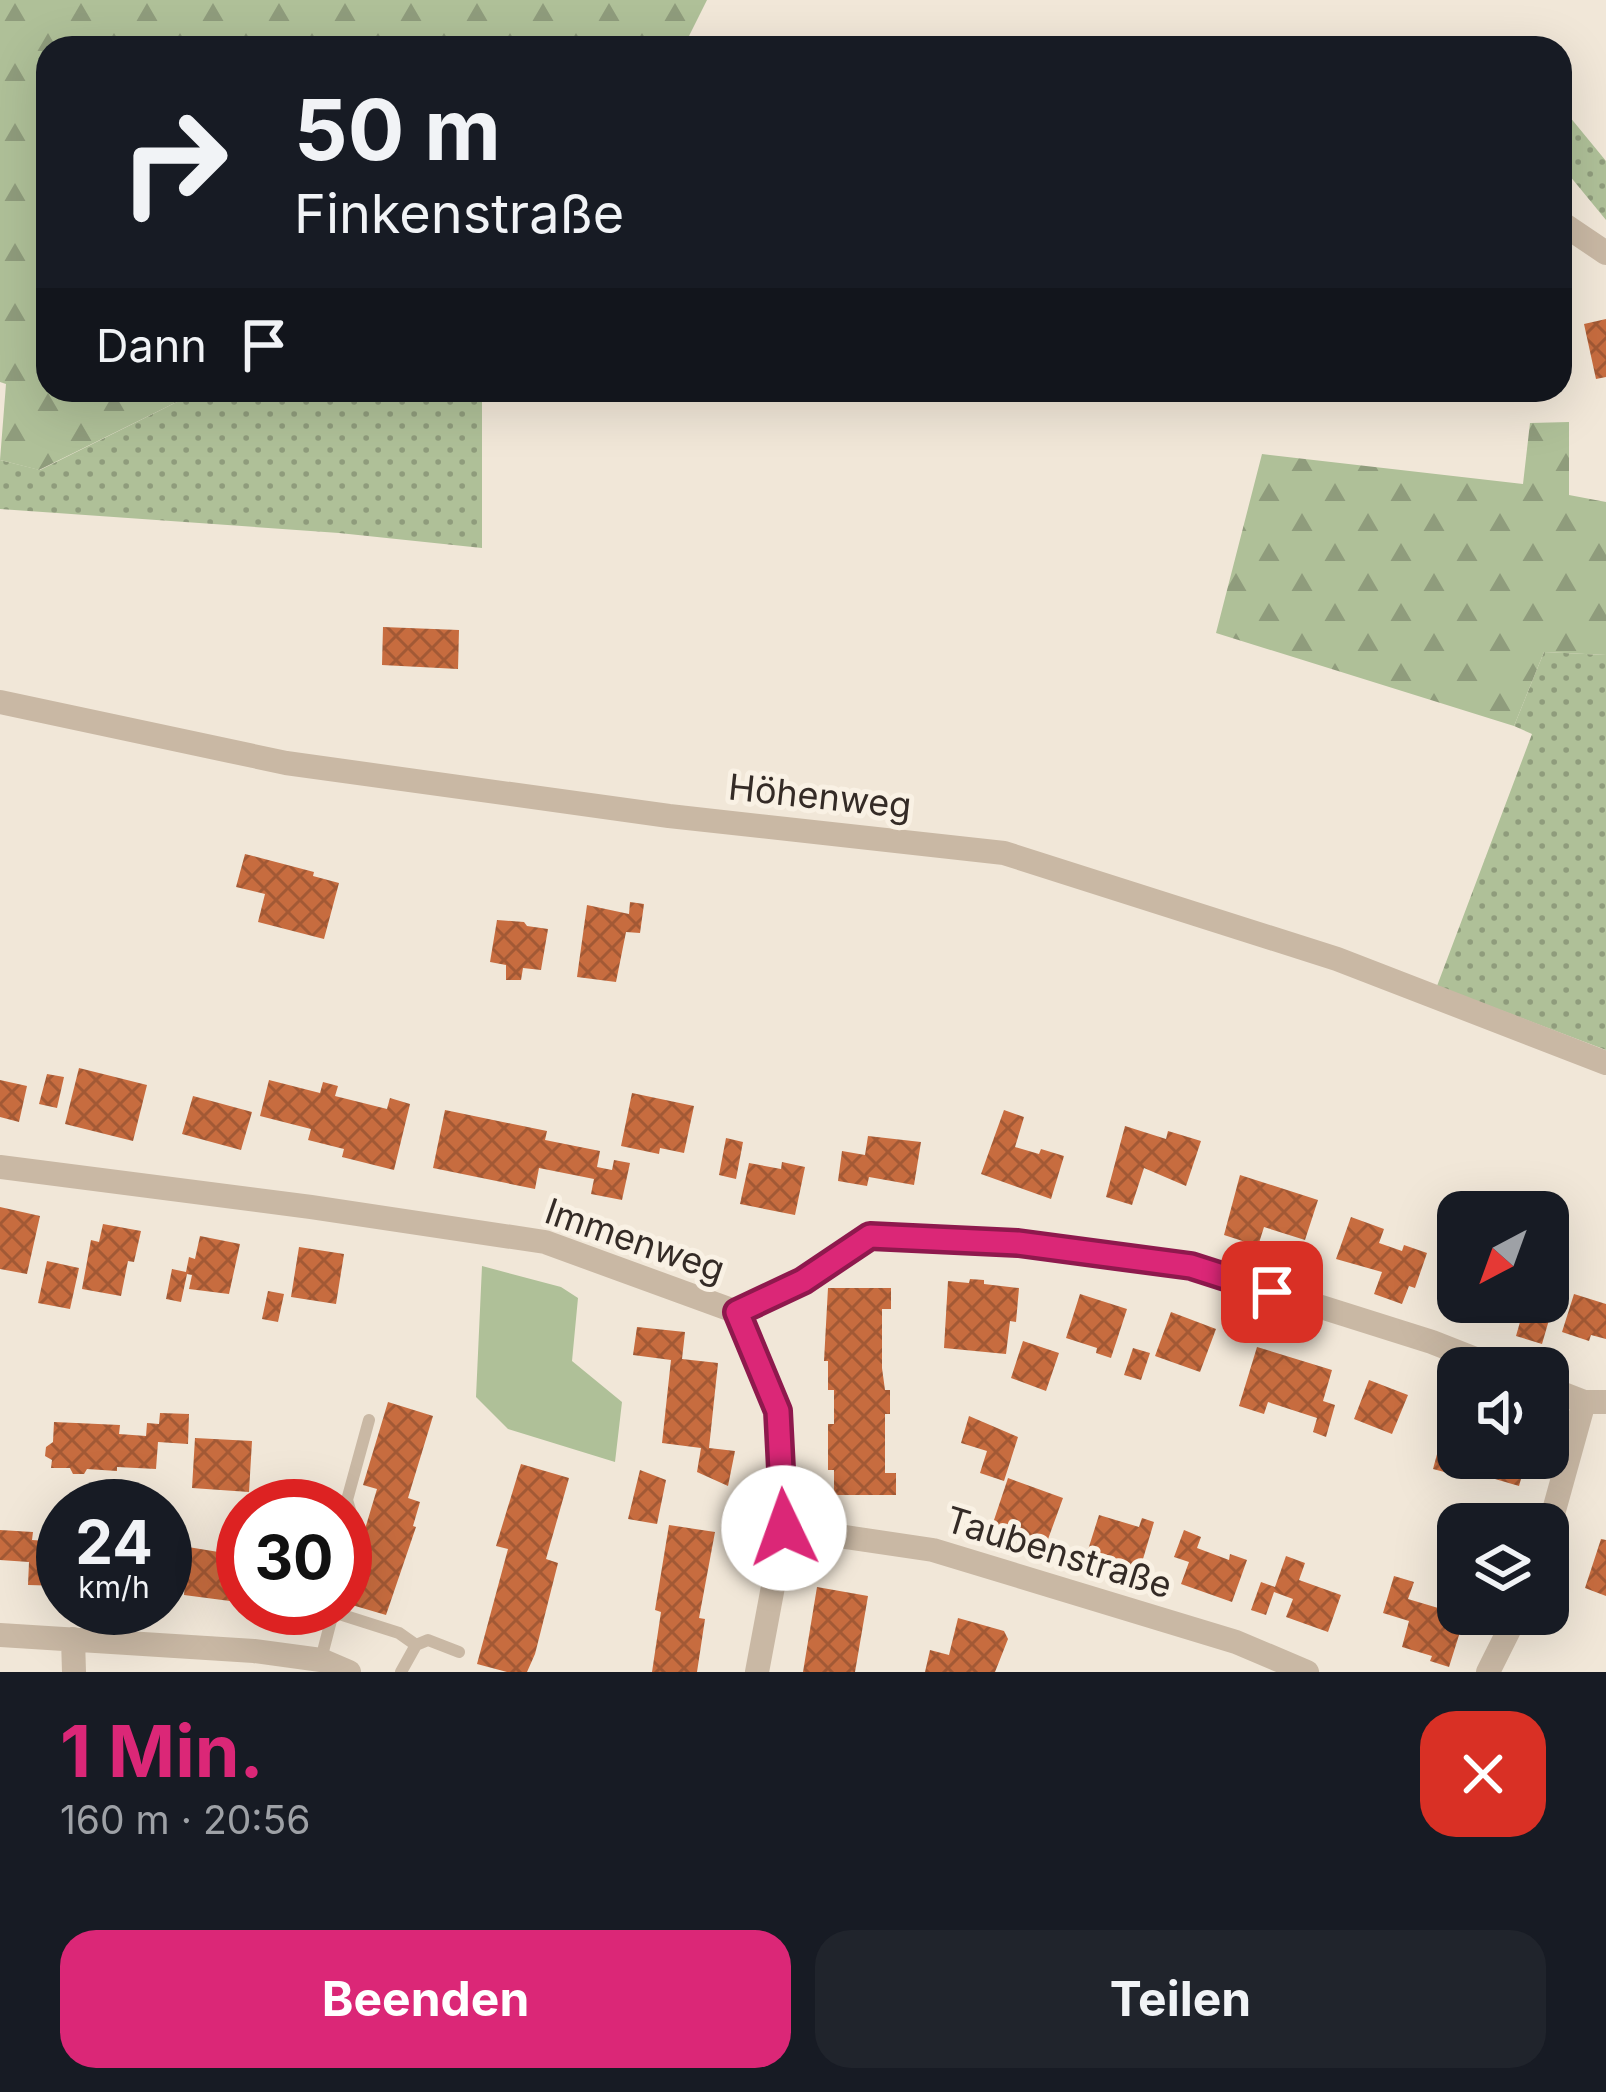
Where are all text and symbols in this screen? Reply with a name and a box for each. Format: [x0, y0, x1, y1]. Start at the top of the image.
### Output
text: 50 m [294, 79, 501, 180]
icon: right [96, 84, 252, 240]
text: Finkenstraße [294, 181, 624, 246]
icon: arrive [231, 312, 297, 378]
text: Dann [96, 318, 207, 373]
street label: Höhenweg [726, 765, 914, 827]
street label: Immenweg [539, 1189, 731, 1291]
north arrow [1437, 1191, 1569, 1323]
map controls [1437, 1191, 1569, 1635]
pin [1221, 1241, 1323, 1343]
icon: arrive [1239, 1259, 1305, 1325]
button: sound [1437, 1347, 1569, 1479]
position arrow [721, 1465, 847, 1591]
speed limit sign: 30 [216, 1479, 372, 1635]
street label: Taubenstraße [941, 1497, 1177, 1607]
button: layers [1437, 1503, 1569, 1635]
text: 24 [75, 1506, 153, 1578]
text: km/h [78, 1569, 150, 1605]
text: 1 Min. [60, 1707, 264, 1794]
button: close [1420, 1711, 1546, 1837]
text: 160 m · 20:56 [60, 1796, 310, 1843]
button: Beenden [60, 1930, 791, 2068]
button: Teilen [815, 1930, 1546, 2068]

